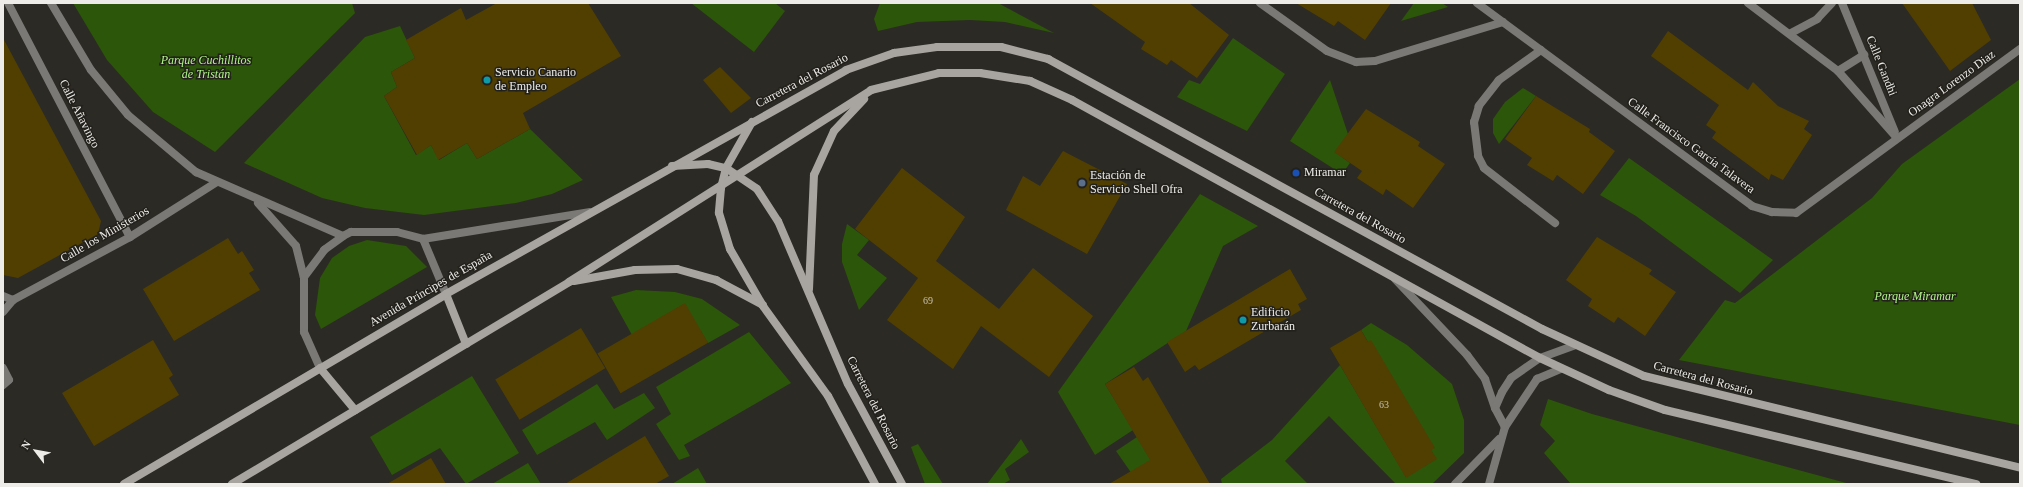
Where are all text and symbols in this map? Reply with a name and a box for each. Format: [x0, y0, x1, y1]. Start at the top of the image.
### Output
street label: Calle Gandhi [1862, 34, 1900, 98]
street label: Onagra Lorenzo Diaz [1906, 48, 1998, 120]
street label: Carretera del Rosario [753, 51, 851, 111]
park label: Parque Cuchillitos de Tristán [161, 54, 251, 82]
place label: Servicio Canario de Empleo [495, 66, 576, 94]
marker: Servicio Canario de Empleo [482, 75, 492, 85]
street label: Calle Añavingo [55, 77, 103, 151]
street label: Calle Francisco García Talavera [1624, 95, 1758, 197]
place label: Miramar [1304, 166, 1346, 180]
marker: Miramar [1291, 168, 1301, 178]
place label: Estación de Servicio Shell Ofra [1090, 169, 1183, 197]
marker: Estación de Servicio Shell Ofra [1077, 178, 1087, 188]
street label: Carretera del Rosario [1312, 185, 1408, 247]
street label: Calle los Ministerios [58, 204, 152, 266]
street label: Avenida Príncipes de España [367, 248, 495, 330]
park label: Parque Miramar [1874, 290, 1956, 304]
house number: 69 [923, 295, 933, 307]
place label: Edificio Zurbarán [1251, 306, 1295, 334]
marker: Edificio Zurbarán [1238, 315, 1248, 325]
street label: Carretera del Rosario [843, 354, 903, 452]
street label: Carretera del Rosario [1652, 359, 1754, 399]
house number: 63 [1379, 399, 1389, 411]
north arrow [16, 431, 56, 471]
text: N [19, 438, 33, 451]

